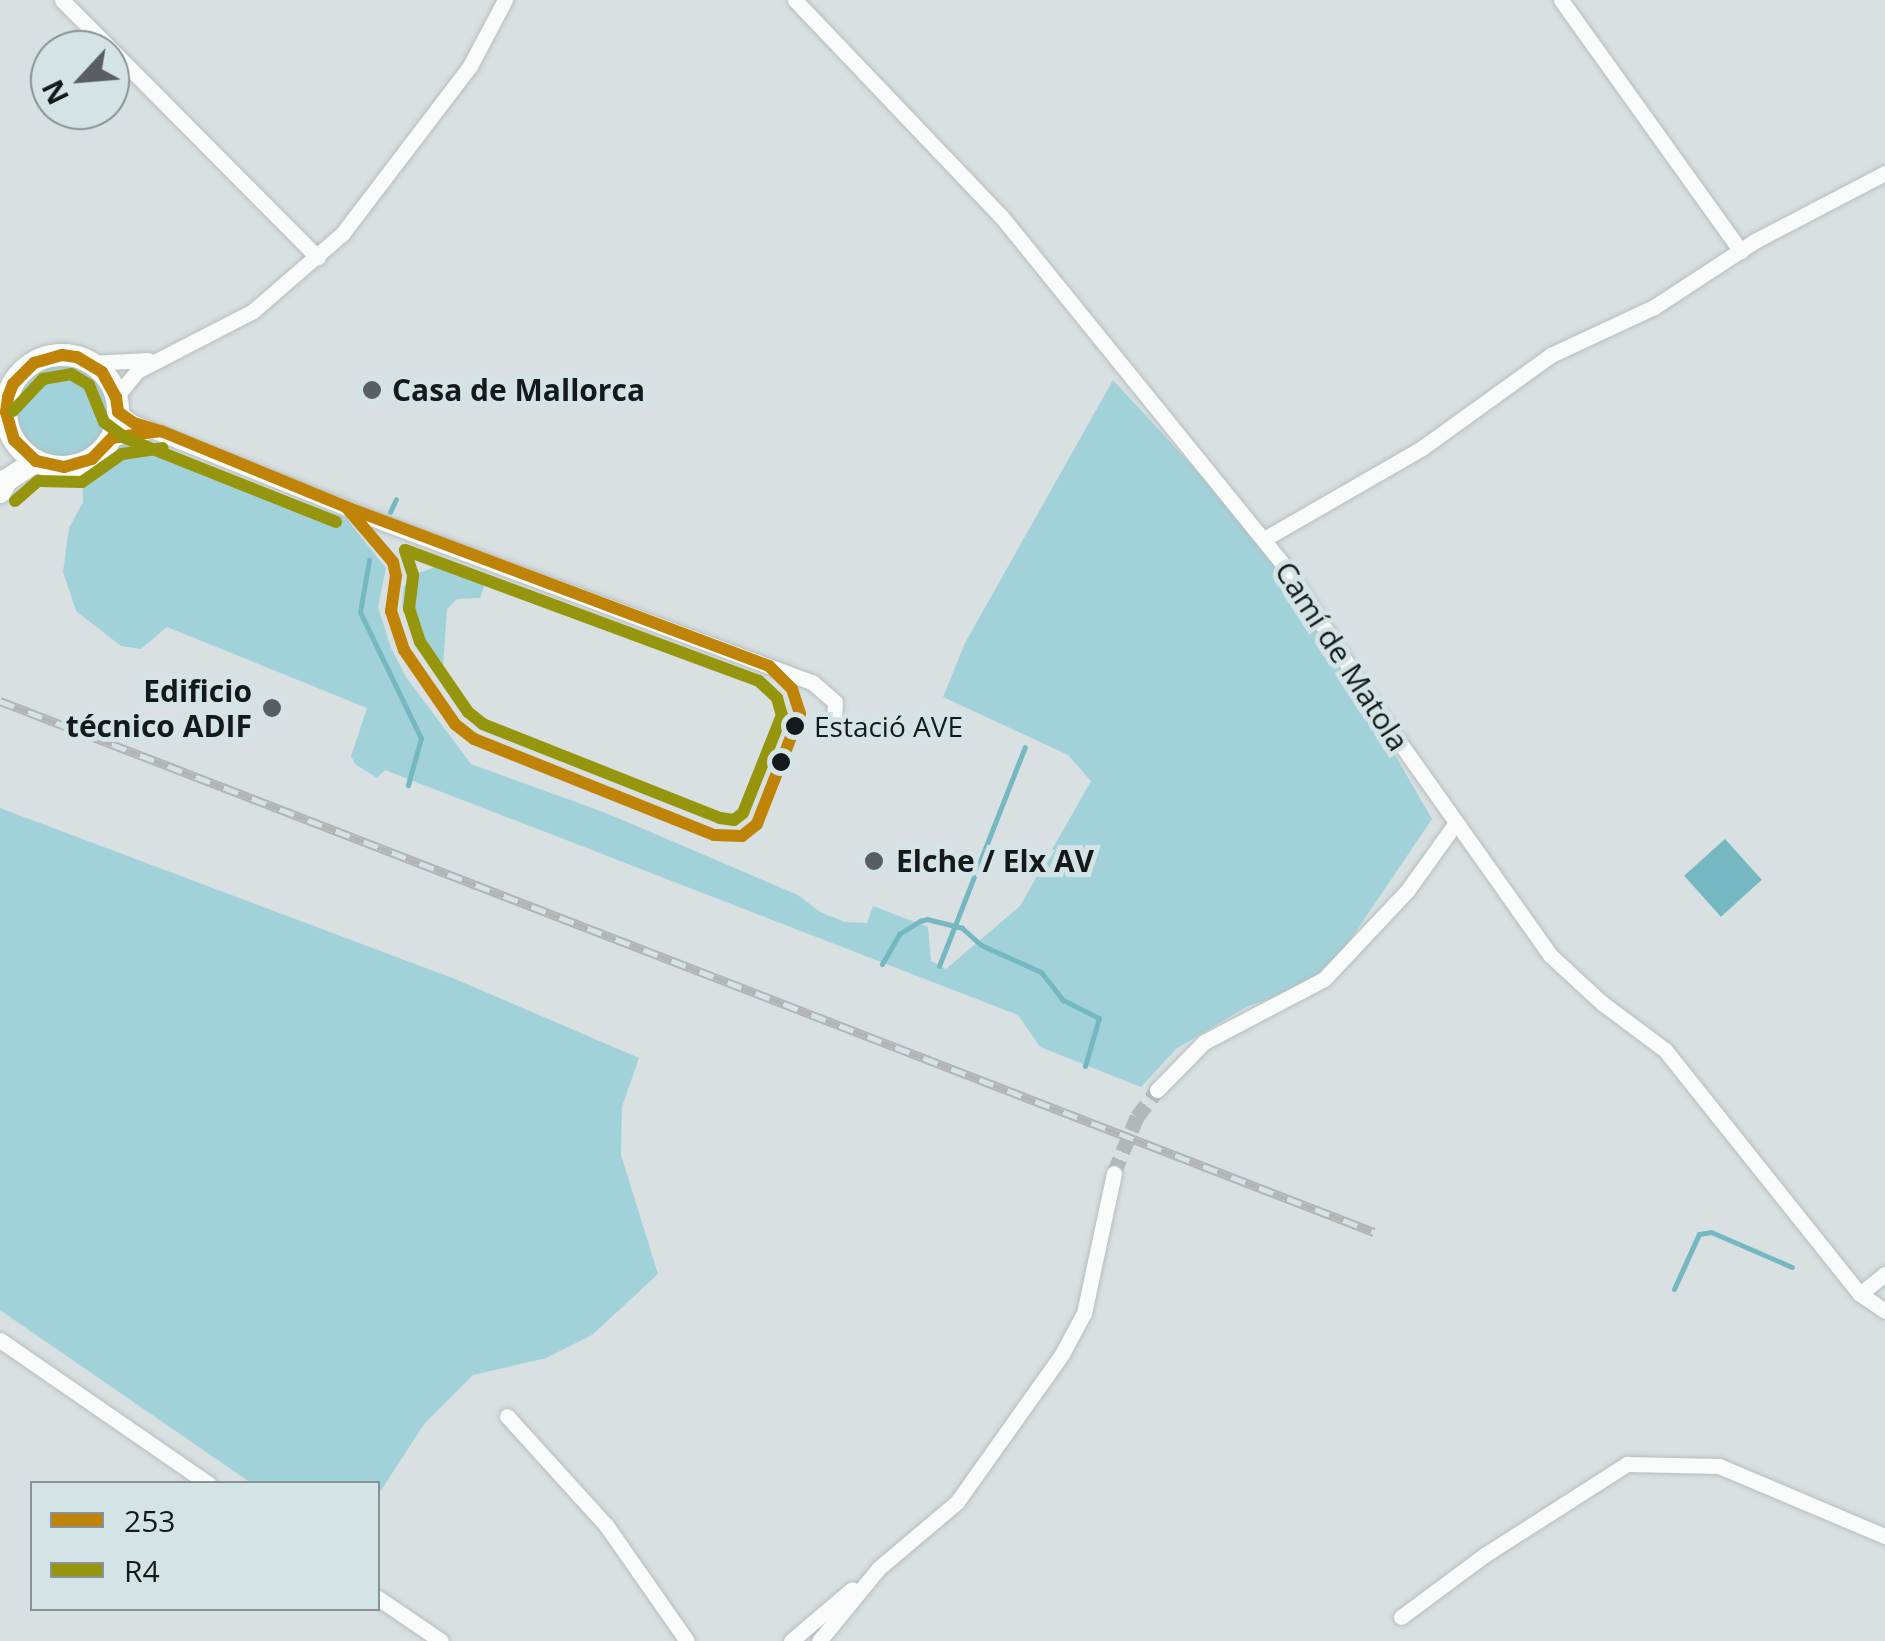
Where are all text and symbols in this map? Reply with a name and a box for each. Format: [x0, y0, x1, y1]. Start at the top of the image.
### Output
north arrow [30, 30, 130, 130]
text: N [33, 74, 77, 111]
place label: Casa de Mallorca [392, 372, 645, 408]
marker: Casa de Mallorca [361, 379, 383, 401]
street label: Camí de Matola [1267, 555, 1417, 757]
place label: Edificio técnico ADIF [66, 673, 252, 744]
marker: Edificio técnico ADIF [261, 697, 283, 719]
place label: Estació AVE [814, 709, 963, 743]
marker: Estació AVE [785, 716, 805, 736]
unlabelled marker [771, 752, 791, 772]
place label: Elche / Elx AV [896, 843, 1094, 879]
marker: Elche / Elx AV [861, 848, 887, 874]
legend [30, 1481, 380, 1611]
text: 253 [124, 1500, 175, 1541]
text: R4 [124, 1550, 160, 1591]

